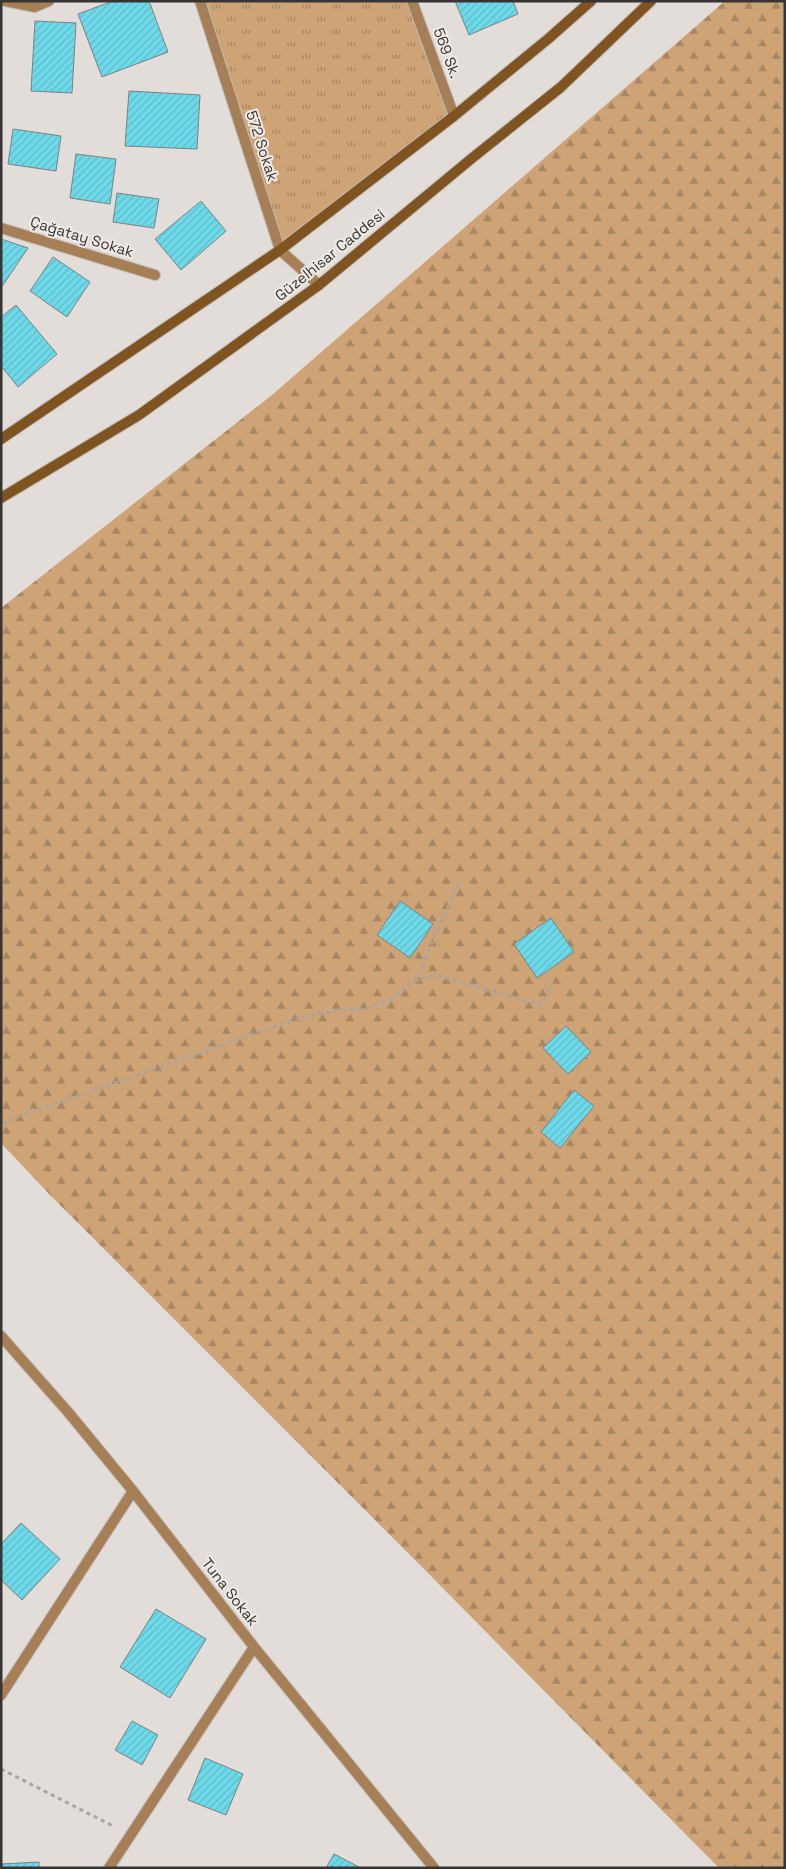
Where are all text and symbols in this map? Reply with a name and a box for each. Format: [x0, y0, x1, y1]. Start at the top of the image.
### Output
street label: 569 Sk. [430, 25, 465, 81]
street label: 572 Sokak [242, 108, 283, 184]
street label: Güzelhisar Caddesi [271, 204, 388, 305]
street label: Çağatay Sokak [28, 212, 136, 261]
street label: Tuna Sokak [198, 1554, 263, 1630]

